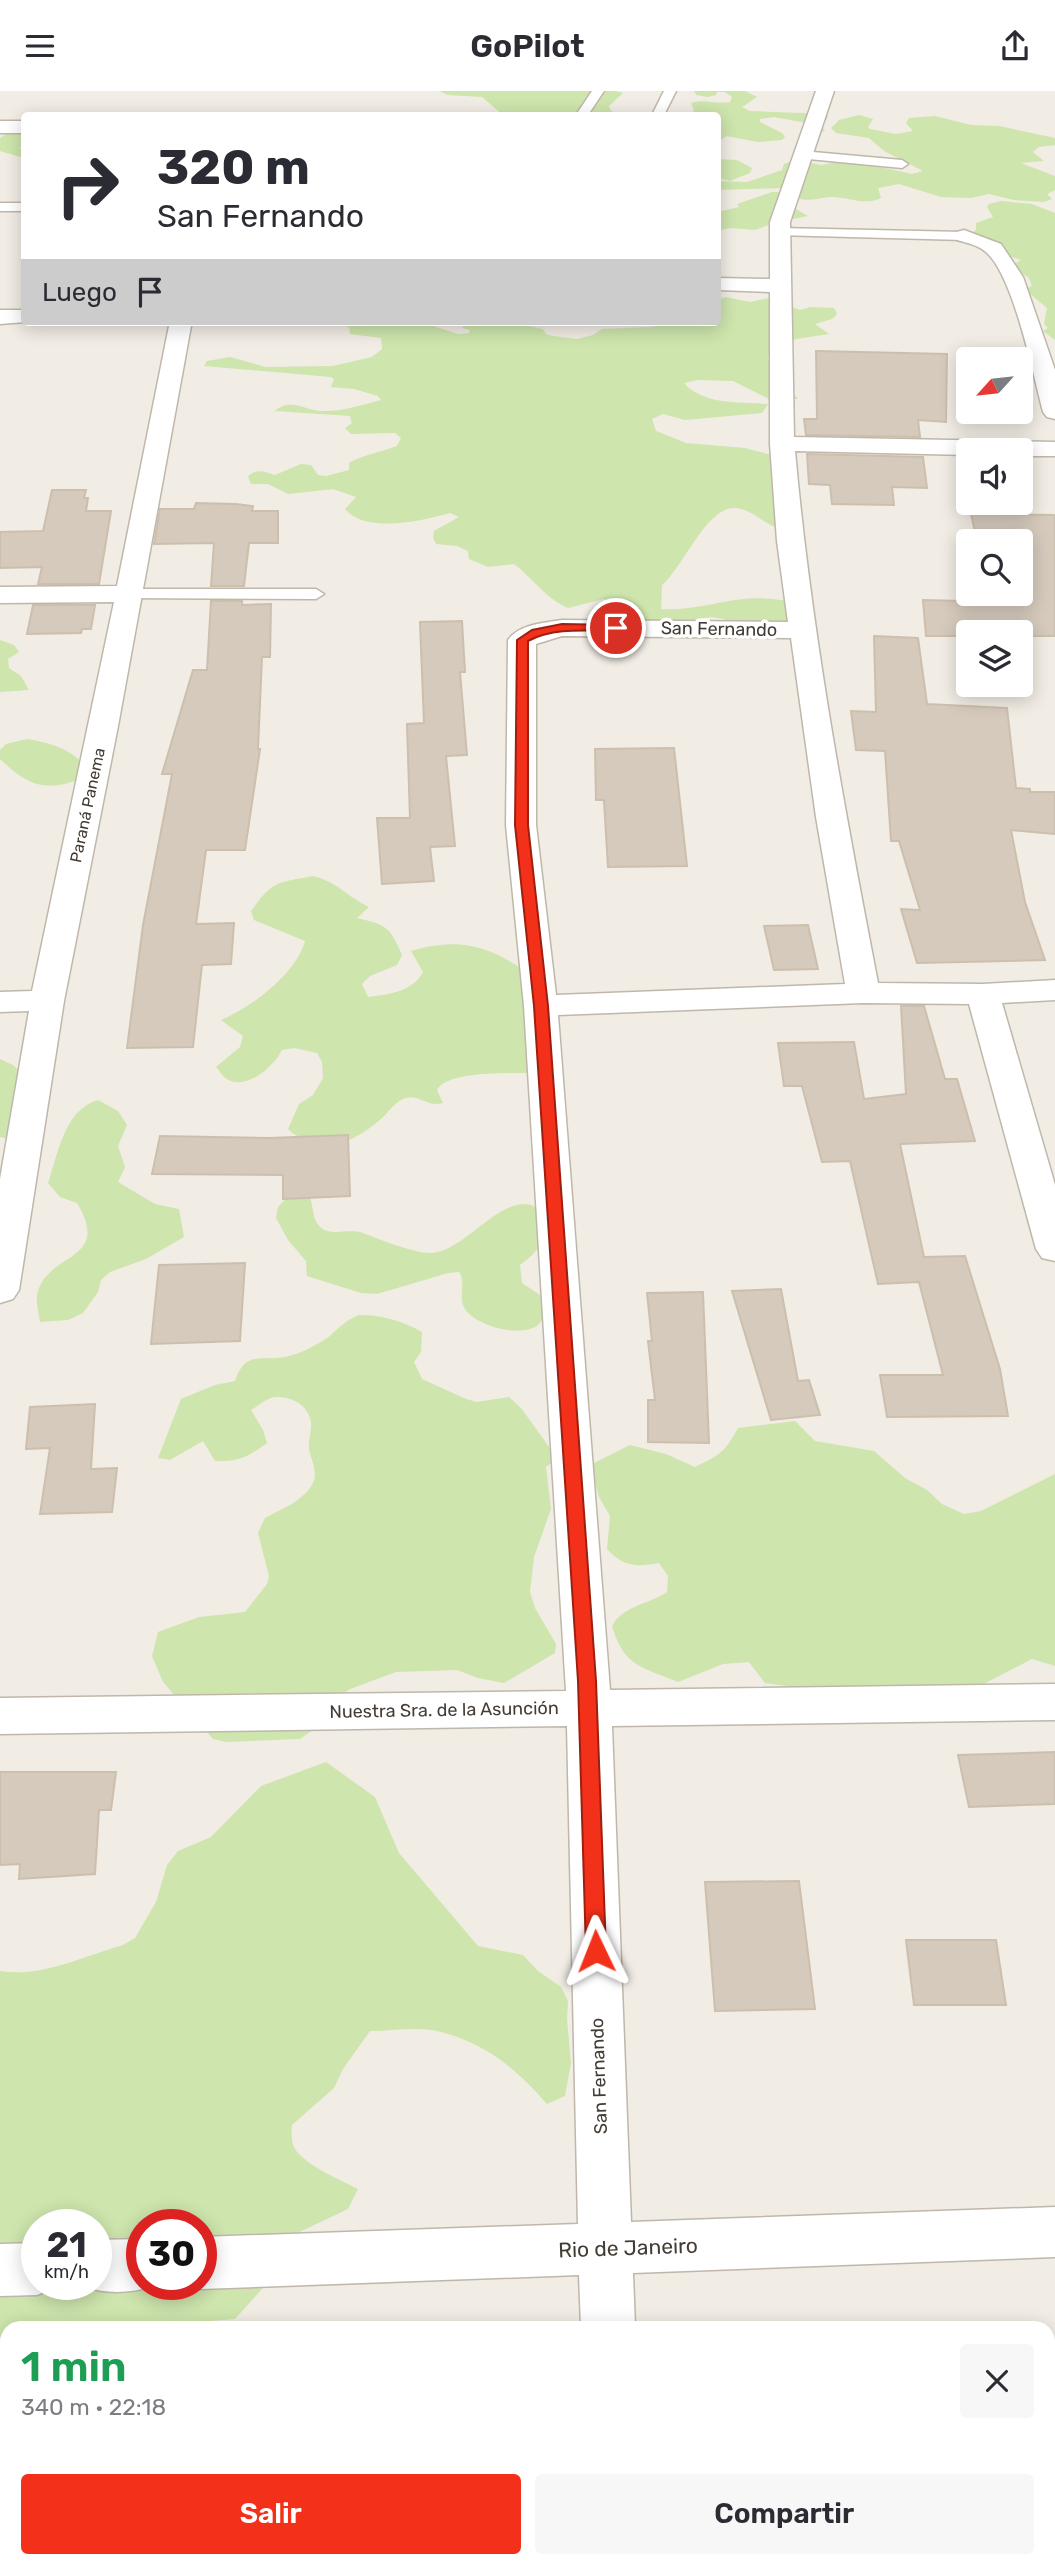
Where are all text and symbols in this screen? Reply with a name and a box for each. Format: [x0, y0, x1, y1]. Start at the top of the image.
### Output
icon: menu [21, 27, 59, 65]
text: GoPilot [470, 27, 585, 65]
icon: share [996, 27, 1034, 65]
text: 320 m [157, 138, 310, 196]
icon: right [42, 140, 133, 231]
text: San Fernando [157, 197, 364, 235]
icon: arrive [131, 273, 169, 311]
text: Luego [42, 277, 117, 308]
north arrow [956, 347, 1032, 423]
map controls [956, 347, 1033, 697]
button: sound [956, 438, 1033, 515]
button: search [956, 529, 1033, 606]
pin [586, 598, 646, 658]
icon: arrive [597, 609, 635, 647]
street label: San Fernando [661, 617, 777, 641]
button: layers [956, 620, 1033, 697]
street label: Paraná Panema [66, 746, 109, 864]
street label: Nuestra Sra. de la Asunción [329, 1697, 559, 1723]
position arrow [559, 1914, 633, 1988]
street label: San Fernando [586, 2017, 612, 2135]
speed limit sign: 30 [126, 2209, 217, 2300]
text: 21 [46, 2224, 87, 2266]
street label: Rio de Janeiro [558, 2233, 698, 2262]
text: km/h [44, 2261, 89, 2283]
text: 1 min [21, 2342, 127, 2392]
button: close [960, 2344, 1034, 2418]
text: 340 m · 22:18 [21, 2393, 166, 2421]
button: Salir [21, 2474, 521, 2554]
button: Compartir [535, 2474, 1034, 2554]

